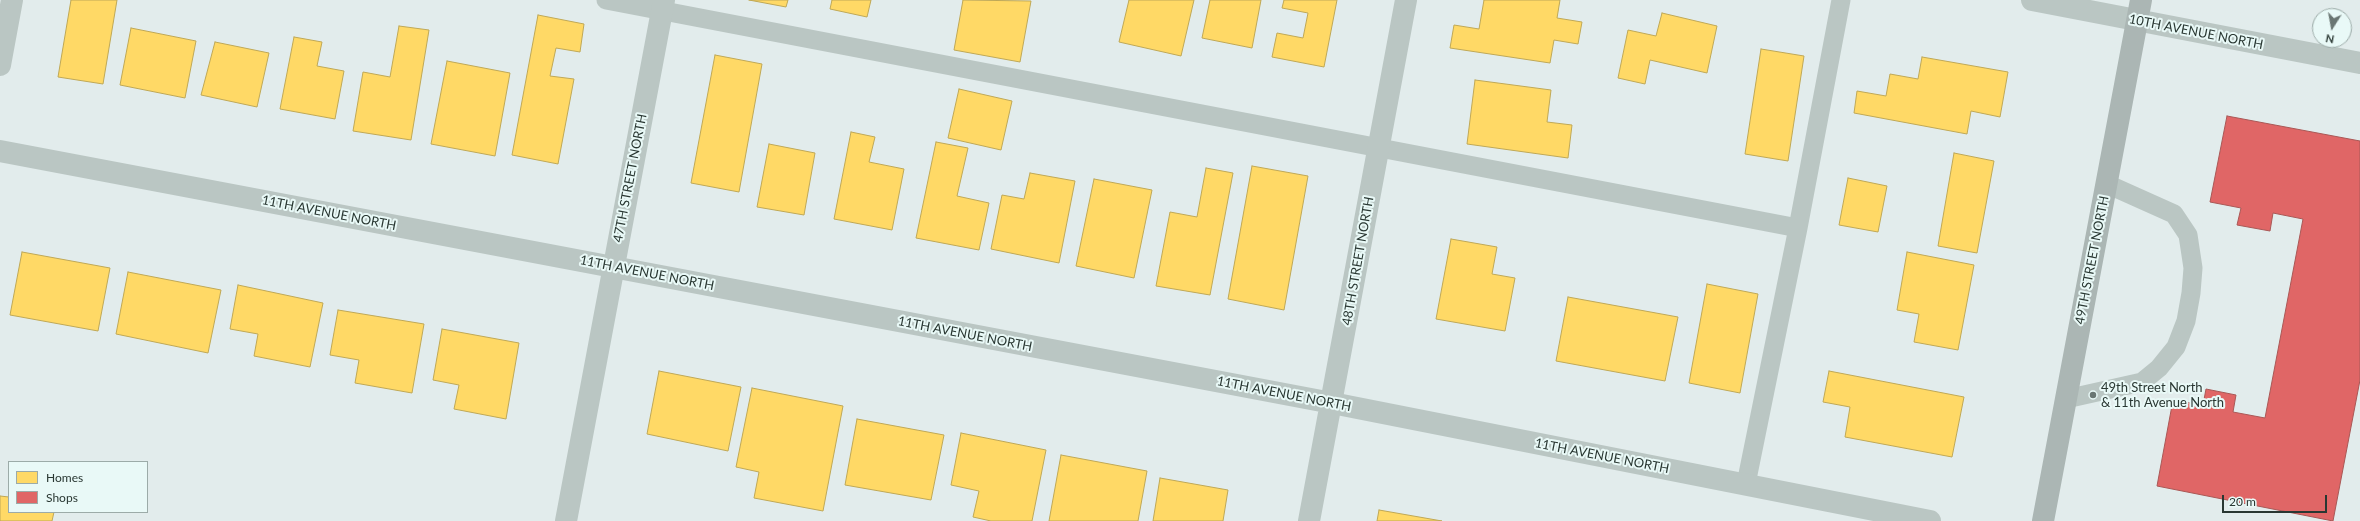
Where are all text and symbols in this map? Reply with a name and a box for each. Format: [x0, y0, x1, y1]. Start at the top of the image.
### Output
north arrow [2312, 8, 2352, 48]
street label: 10TH AVENUE NORTH [2128, 11, 2264, 53]
text: N [2324, 32, 2335, 46]
street label: 47TH STREET NORTH [610, 112, 650, 244]
street label: 11TH AVENUE NORTH [261, 192, 397, 234]
street label: 49TH STREET NORTH [2072, 194, 2112, 326]
street label: 48TH STREET NORTH [1339, 195, 1377, 327]
street label: 11TH AVENUE NORTH [579, 252, 715, 294]
street label: 11TH AVENUE NORTH [897, 313, 1033, 355]
street label: 11TH AVENUE NORTH [1216, 373, 1352, 415]
place label: 49th Street North & 11th Avenue North [2101, 380, 2224, 411]
marker: 49th Street North & 11th Avenue North [2088, 390, 2098, 400]
street label: 11TH AVENUE NORTH [1534, 435, 1670, 477]
legend [8, 461, 148, 513]
text: Homes [46, 470, 83, 485]
scale bar [2224, 487, 2329, 513]
text: Shops [46, 490, 78, 505]
text: 20 m [2229, 494, 2256, 509]

